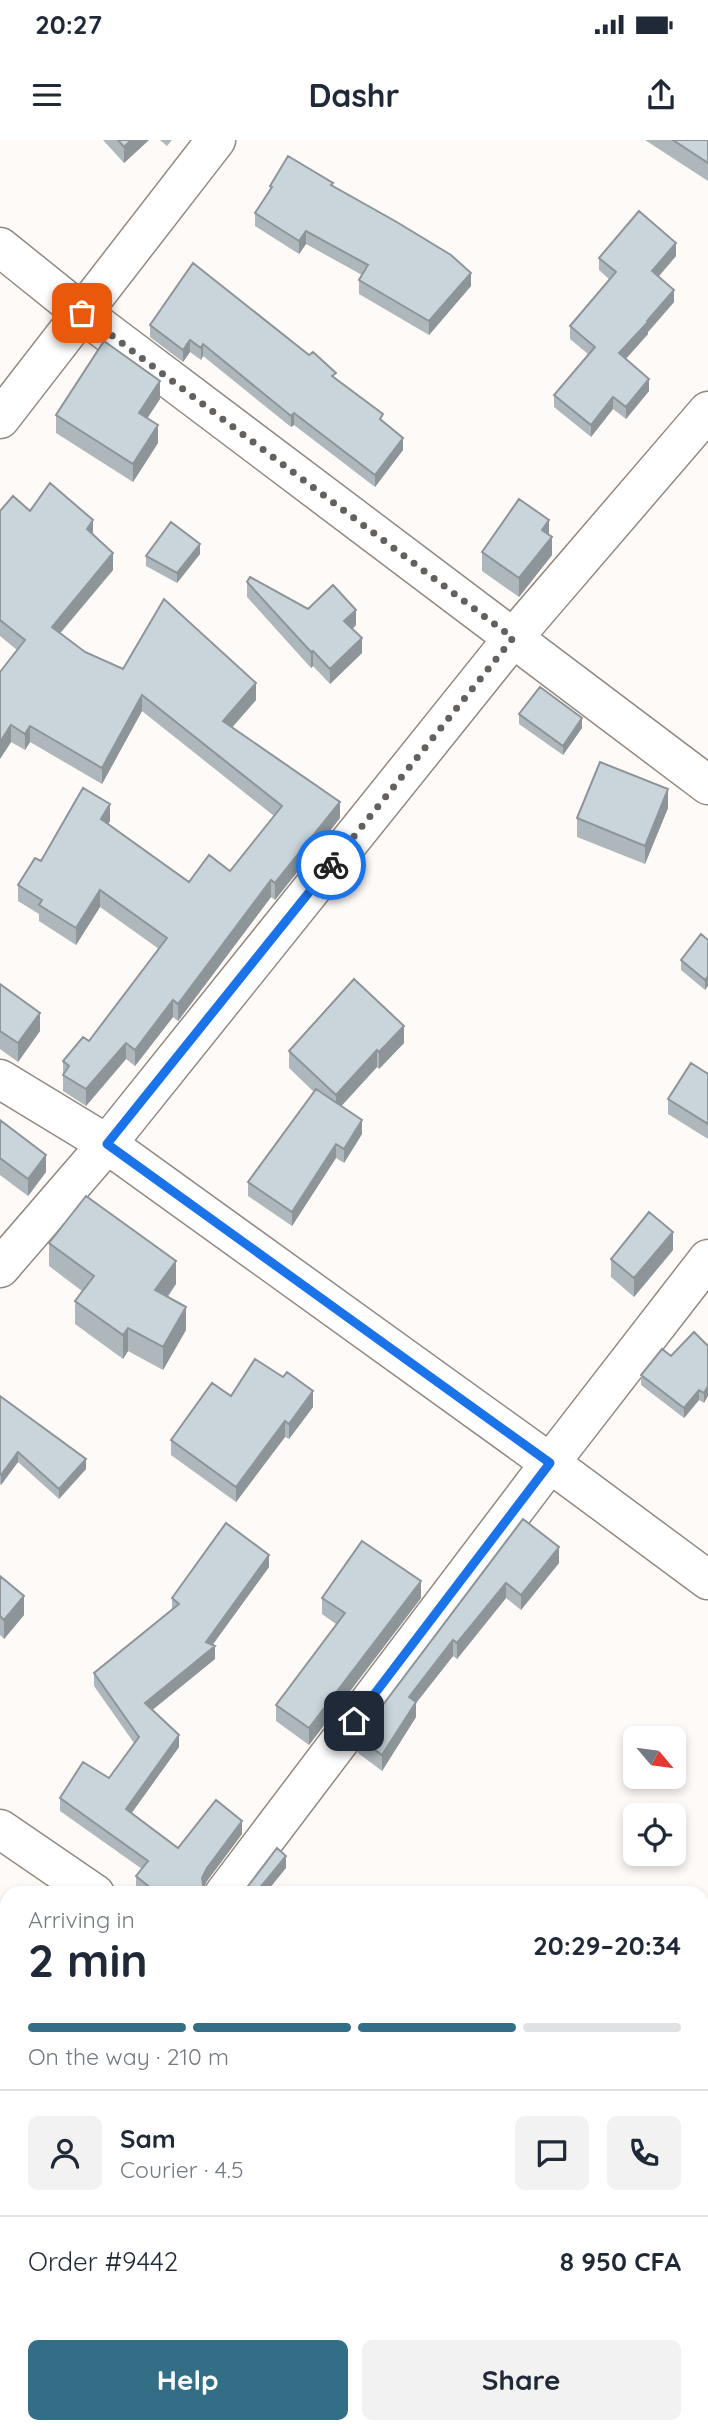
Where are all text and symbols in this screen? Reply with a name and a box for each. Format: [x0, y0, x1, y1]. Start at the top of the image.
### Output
text: 20:27 [35, 8, 102, 41]
text: Dashr [308, 75, 400, 115]
icon: menu [28, 76, 66, 114]
icon: share [642, 76, 680, 114]
pin [52, 283, 112, 343]
icon: bag [63, 294, 101, 332]
courier [296, 830, 366, 900]
icon: bike [312, 846, 350, 884]
pin [324, 1691, 384, 1751]
icon: home [335, 1702, 373, 1740]
north arrow [623, 1726, 686, 1788]
map controls [623, 1726, 686, 1866]
button: locate [623, 1803, 686, 1866]
text: Arriving in [28, 1905, 135, 1934]
text: 20:29–20:34 [533, 1929, 681, 1962]
text: 2 min [28, 1931, 148, 1989]
text: On the way · 210 m [28, 2042, 229, 2071]
button: person [28, 2116, 102, 2190]
button: chat [515, 2116, 589, 2190]
button: phone [607, 2116, 681, 2190]
text: Sam [120, 2122, 176, 2155]
text: Courier · 4.5 [120, 2155, 244, 2184]
text: Order #9442 [28, 2245, 178, 2278]
text: 8 950 CFA [560, 2245, 681, 2278]
button: Help [28, 2340, 348, 2420]
button: Share [362, 2340, 681, 2420]

